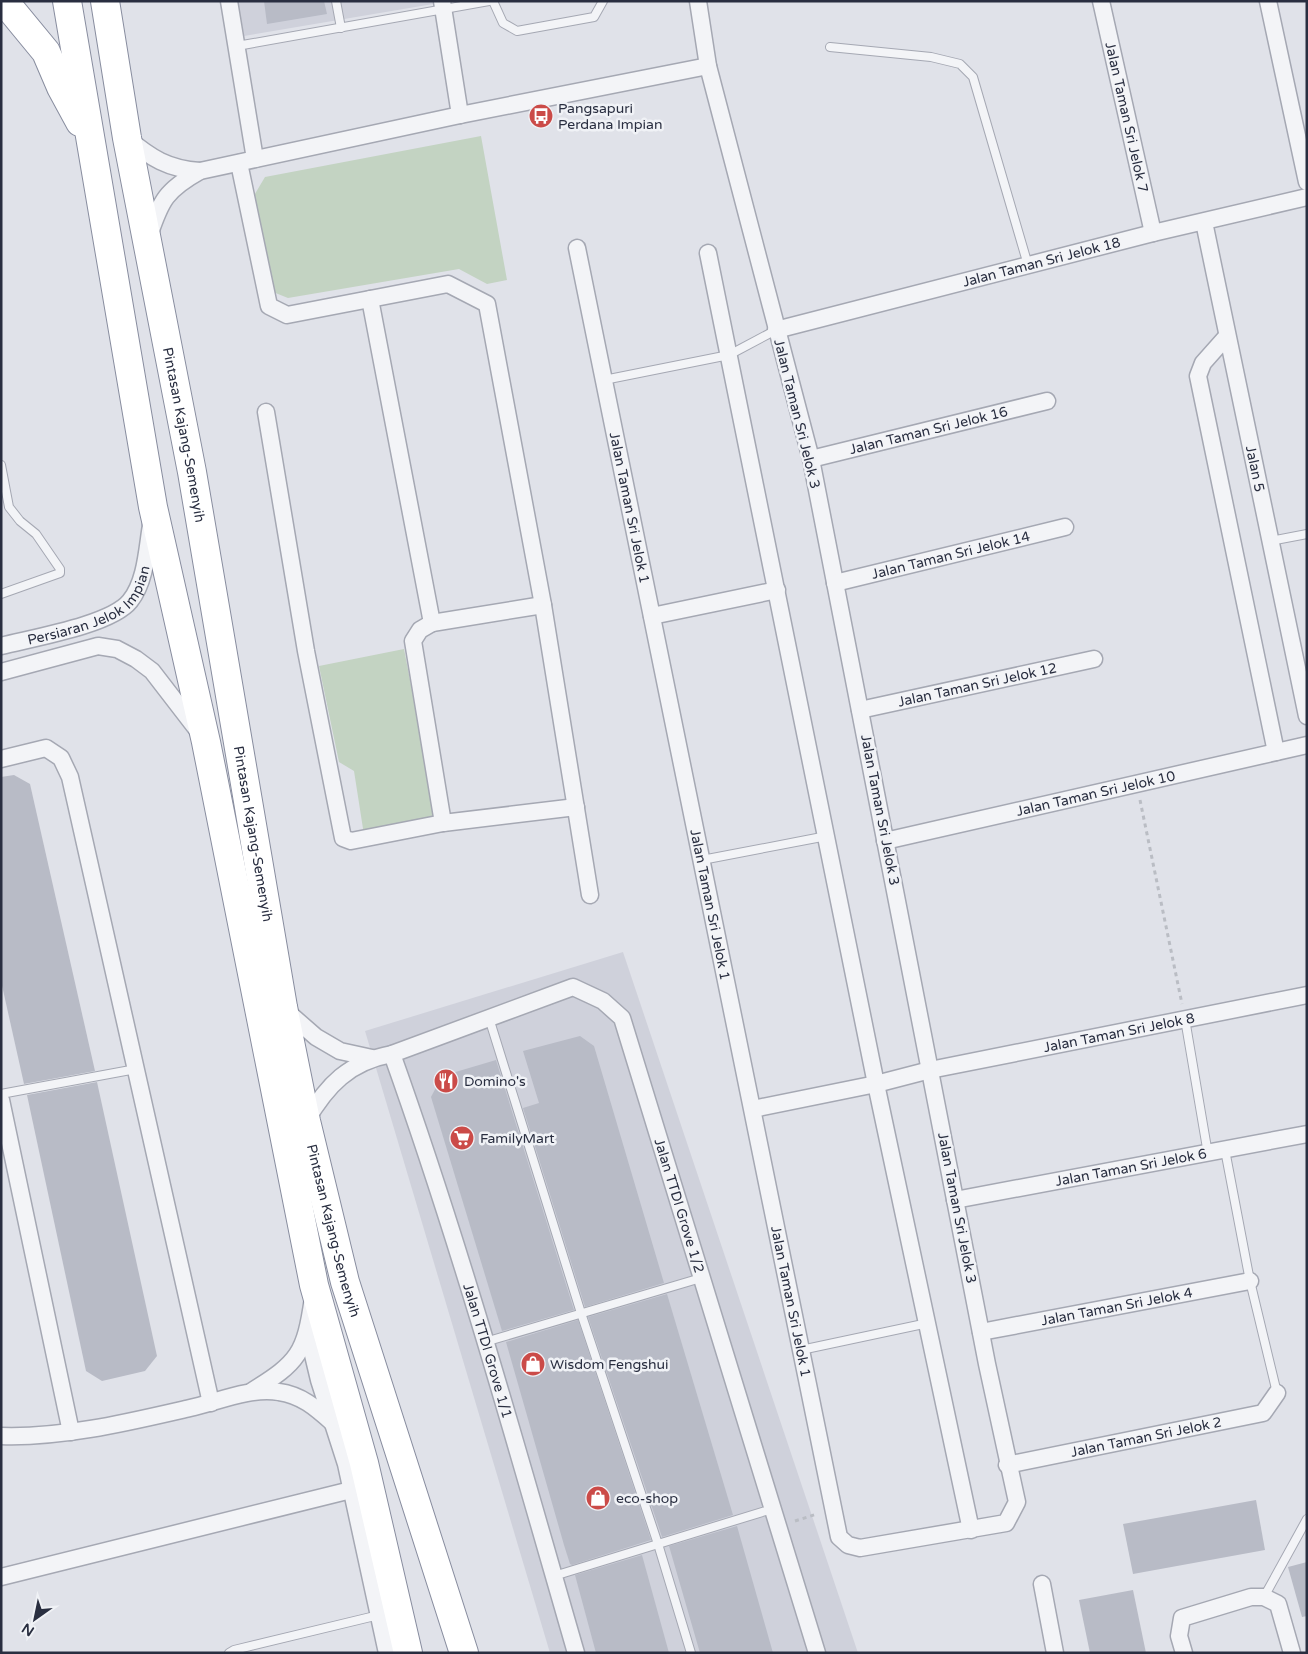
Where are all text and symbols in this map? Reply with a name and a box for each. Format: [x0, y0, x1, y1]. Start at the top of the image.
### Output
street label: Jalan Taman Sri Jelok 7 [1102, 40, 1152, 194]
place label: Pangsapuri Perdana Impian [558, 100, 662, 133]
bus stop icon: Pangsapuri Perdana Impian [528, 103, 554, 129]
street label: Jalan Taman Sri Jelok 18 [961, 233, 1122, 290]
street label: Jalan Taman Sri Jelok 3 [770, 337, 824, 491]
street label: Pintasan Kajang-Semenyih [159, 346, 209, 524]
street label: Jalan Taman Sri Jelok 16 [848, 402, 1010, 458]
street label: Jalan Taman Sri Jelok 1 [606, 431, 653, 585]
street label: Jalan 5 [1242, 444, 1269, 493]
street label: Jalan Taman Sri Jelok 14 [870, 527, 1032, 582]
street label: Persiaran Jelok Impian [26, 564, 153, 648]
street label: Jalan Taman Sri Jelok 12 [896, 659, 1058, 710]
street label: Jalan Taman Sri Jelok 3 [857, 733, 903, 887]
street label: Pintasan Kajang-Semenyih [230, 745, 277, 923]
street label: Jalan Taman Sri Jelok 10 [1014, 767, 1177, 819]
street label: Jalan Taman Sri Jelok 1 [687, 828, 734, 982]
street label: Jalan Taman Sri Jelok 8 [1042, 1009, 1196, 1056]
restaurant icon: Domino's [433, 1068, 459, 1094]
place label: Domino's [464, 1073, 526, 1090]
supermarket icon: FamilyMart [449, 1125, 475, 1151]
place label: FamilyMart [480, 1130, 555, 1147]
street label: Jalan Taman Sri Jelok 3 [934, 1131, 980, 1285]
street label: Jalan TTDI Grove 1/2 [651, 1136, 708, 1275]
street label: Pintasan Kajang-Semenyih [303, 1142, 364, 1319]
street label: Jalan Taman Sri Jelok 6 [1054, 1144, 1208, 1190]
street label: Jalan Taman Sri Jelok 1 [767, 1224, 815, 1378]
street label: Jalan TTDI Grove 1/1 [460, 1281, 516, 1420]
street label: Jalan Taman Sri Jelok 4 [1039, 1284, 1194, 1329]
shop icon: Wisdom Fengshui [520, 1351, 546, 1377]
place label: Wisdom Fengshui [550, 1356, 669, 1373]
street label: Jalan Taman Sri Jelok 2 [1069, 1413, 1223, 1460]
shop icon: eco-shop [585, 1485, 611, 1511]
place label: eco-shop [616, 1490, 678, 1507]
north arrow [10, 1594, 60, 1644]
text: N [19, 1619, 38, 1640]

